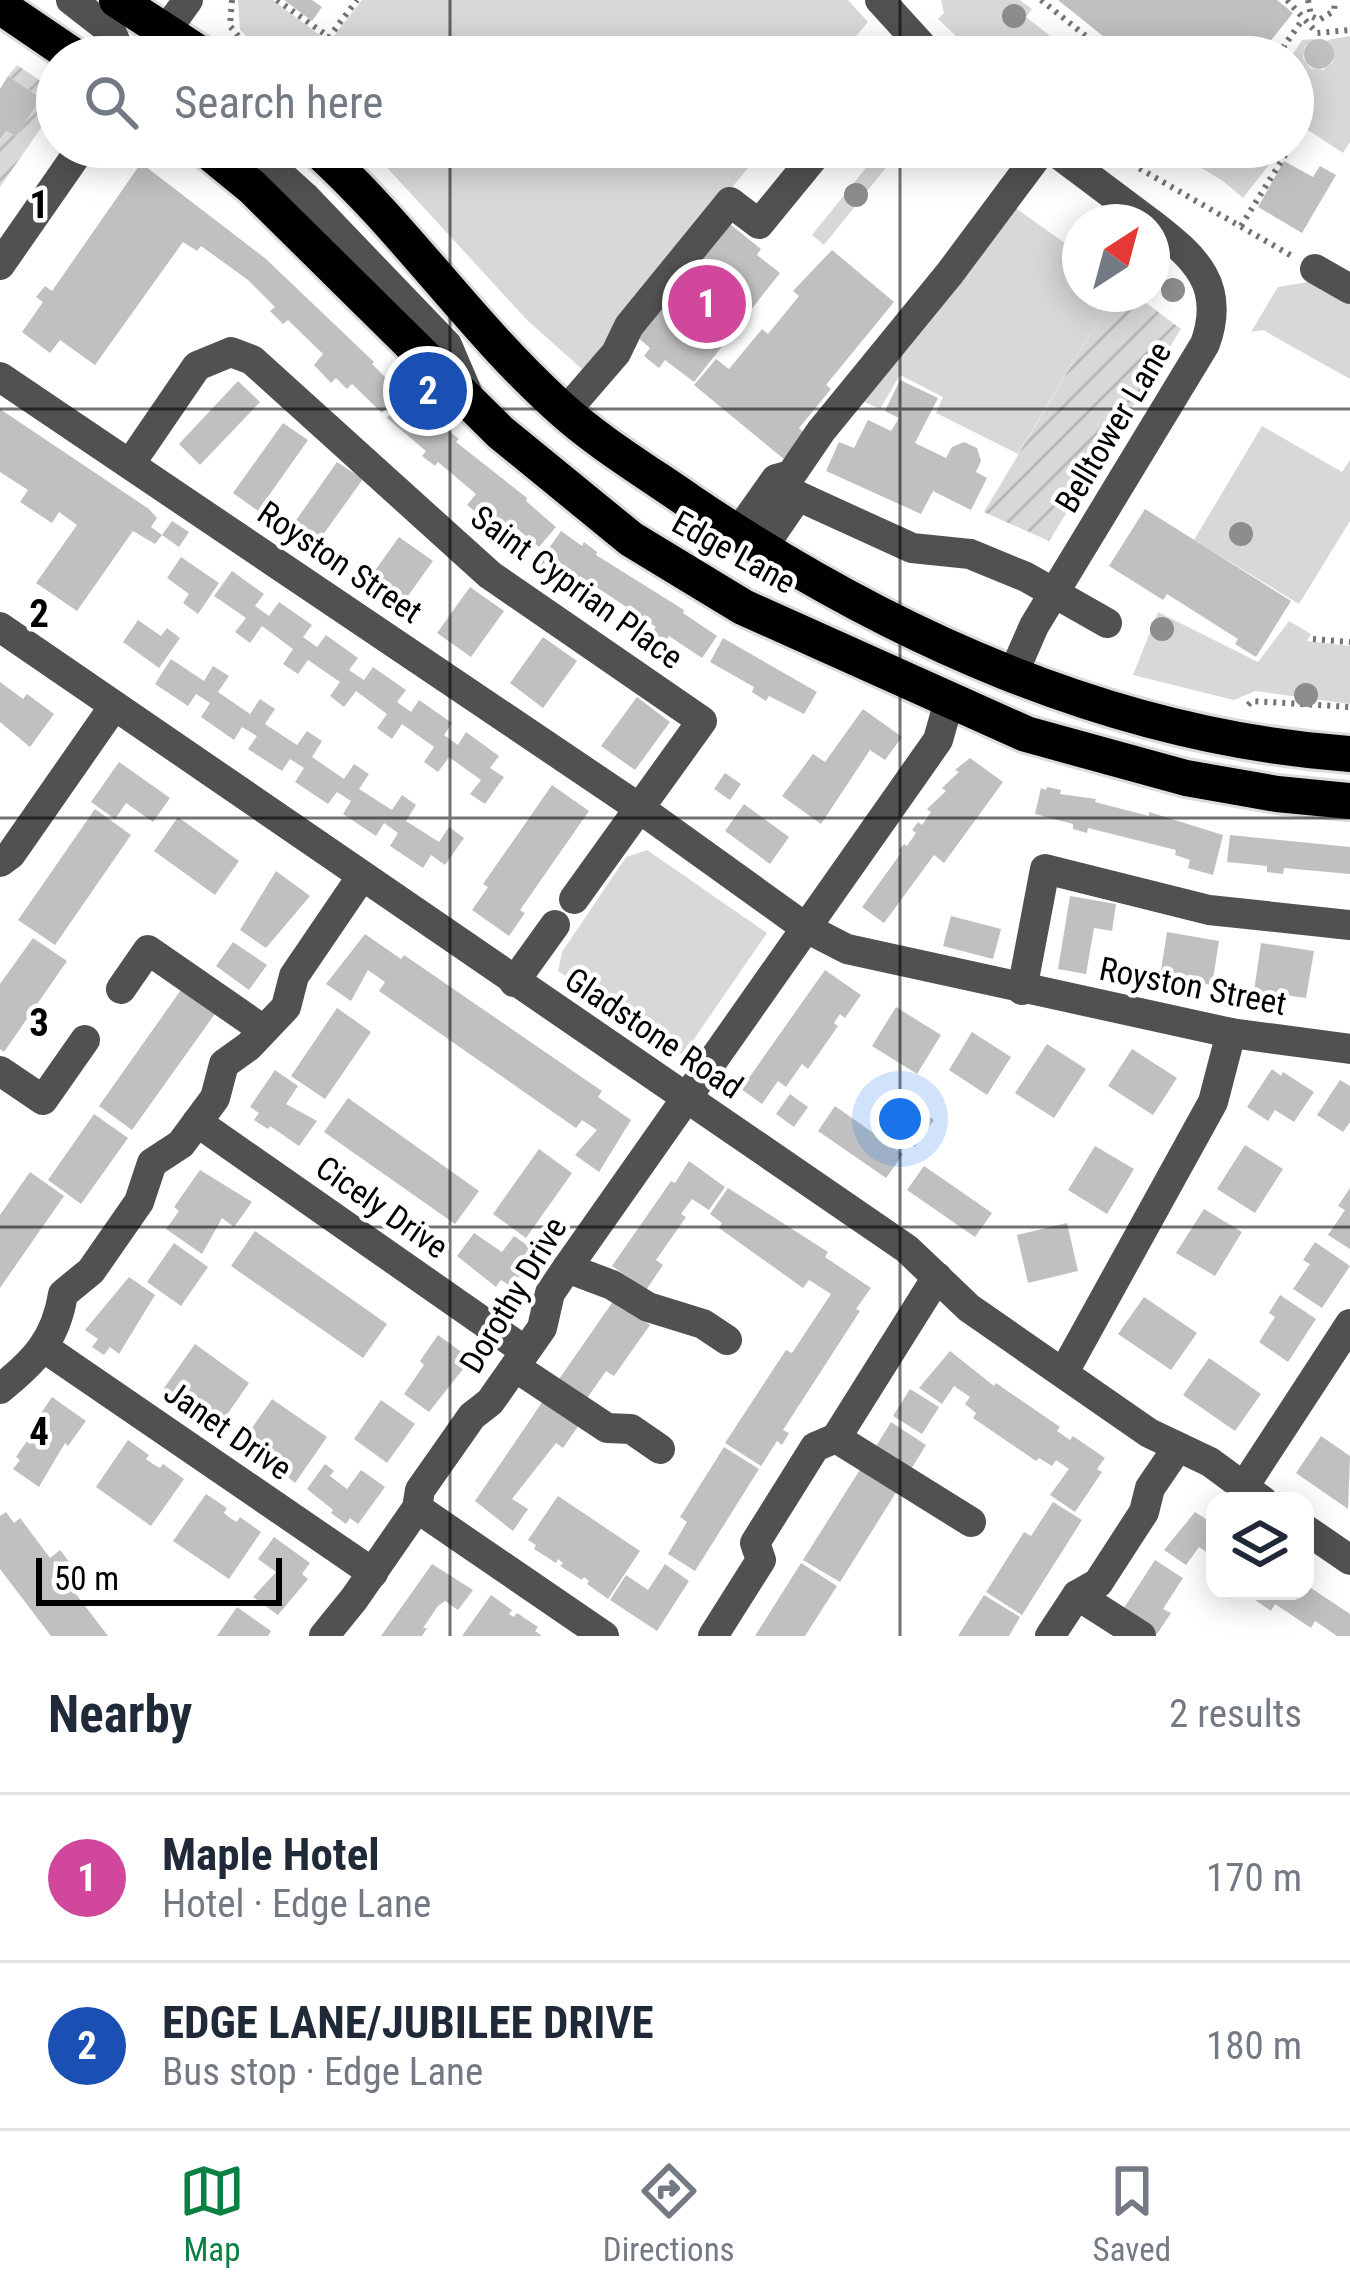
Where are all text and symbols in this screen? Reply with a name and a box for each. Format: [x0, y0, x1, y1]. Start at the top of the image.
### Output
search box [36, 36, 1314, 168]
icon: search [78, 69, 144, 135]
text: Search here [174, 76, 383, 129]
text: 1 [29, 182, 49, 228]
north arrow [1062, 204, 1170, 312]
pin: 1 [668, 259, 746, 349]
street label: Belltower Lane [1047, 335, 1179, 519]
pin: 2 [389, 346, 467, 436]
street label: Royston Street [251, 493, 429, 631]
street label: Saint Cyprian Place [464, 497, 690, 677]
street label: Edge Lane [666, 502, 802, 602]
text: 2 [29, 591, 49, 637]
street label: Royston Street [1096, 949, 1290, 1023]
street label: Gladstone Road [558, 959, 750, 1107]
text: 3 [29, 1000, 49, 1046]
your location [870, 1089, 930, 1149]
street label: Cicely Drive [309, 1148, 455, 1266]
street label: Dorothy Drive [451, 1210, 575, 1380]
street label: Janet Drive [157, 1372, 299, 1488]
text: 4 [29, 1409, 49, 1455]
map controls [1206, 1492, 1314, 1600]
button: layers [1206, 1492, 1314, 1600]
scale bar [36, 1552, 282, 1605]
text: 50 m [54, 1559, 119, 1598]
text: Nearby [48, 1685, 192, 1744]
text: 2 results [1169, 1691, 1302, 1737]
text: Maple Hotel [162, 1828, 380, 1881]
text: 1 [77, 1855, 97, 1901]
text: 170 m [1206, 1855, 1302, 1901]
text: Hotel · Edge Lane [162, 1881, 431, 1927]
text: EDGE LANE/JUBILEE DRIVE [162, 1996, 653, 2049]
text: 2 [77, 2023, 97, 2069]
text: 180 m [1206, 2023, 1302, 2069]
text: Bus stop · Edge Lane [162, 2049, 483, 2095]
tab: Map [179, 2158, 245, 2269]
tab: Directions [603, 2158, 735, 2269]
tab: Saved [1093, 2158, 1171, 2269]

